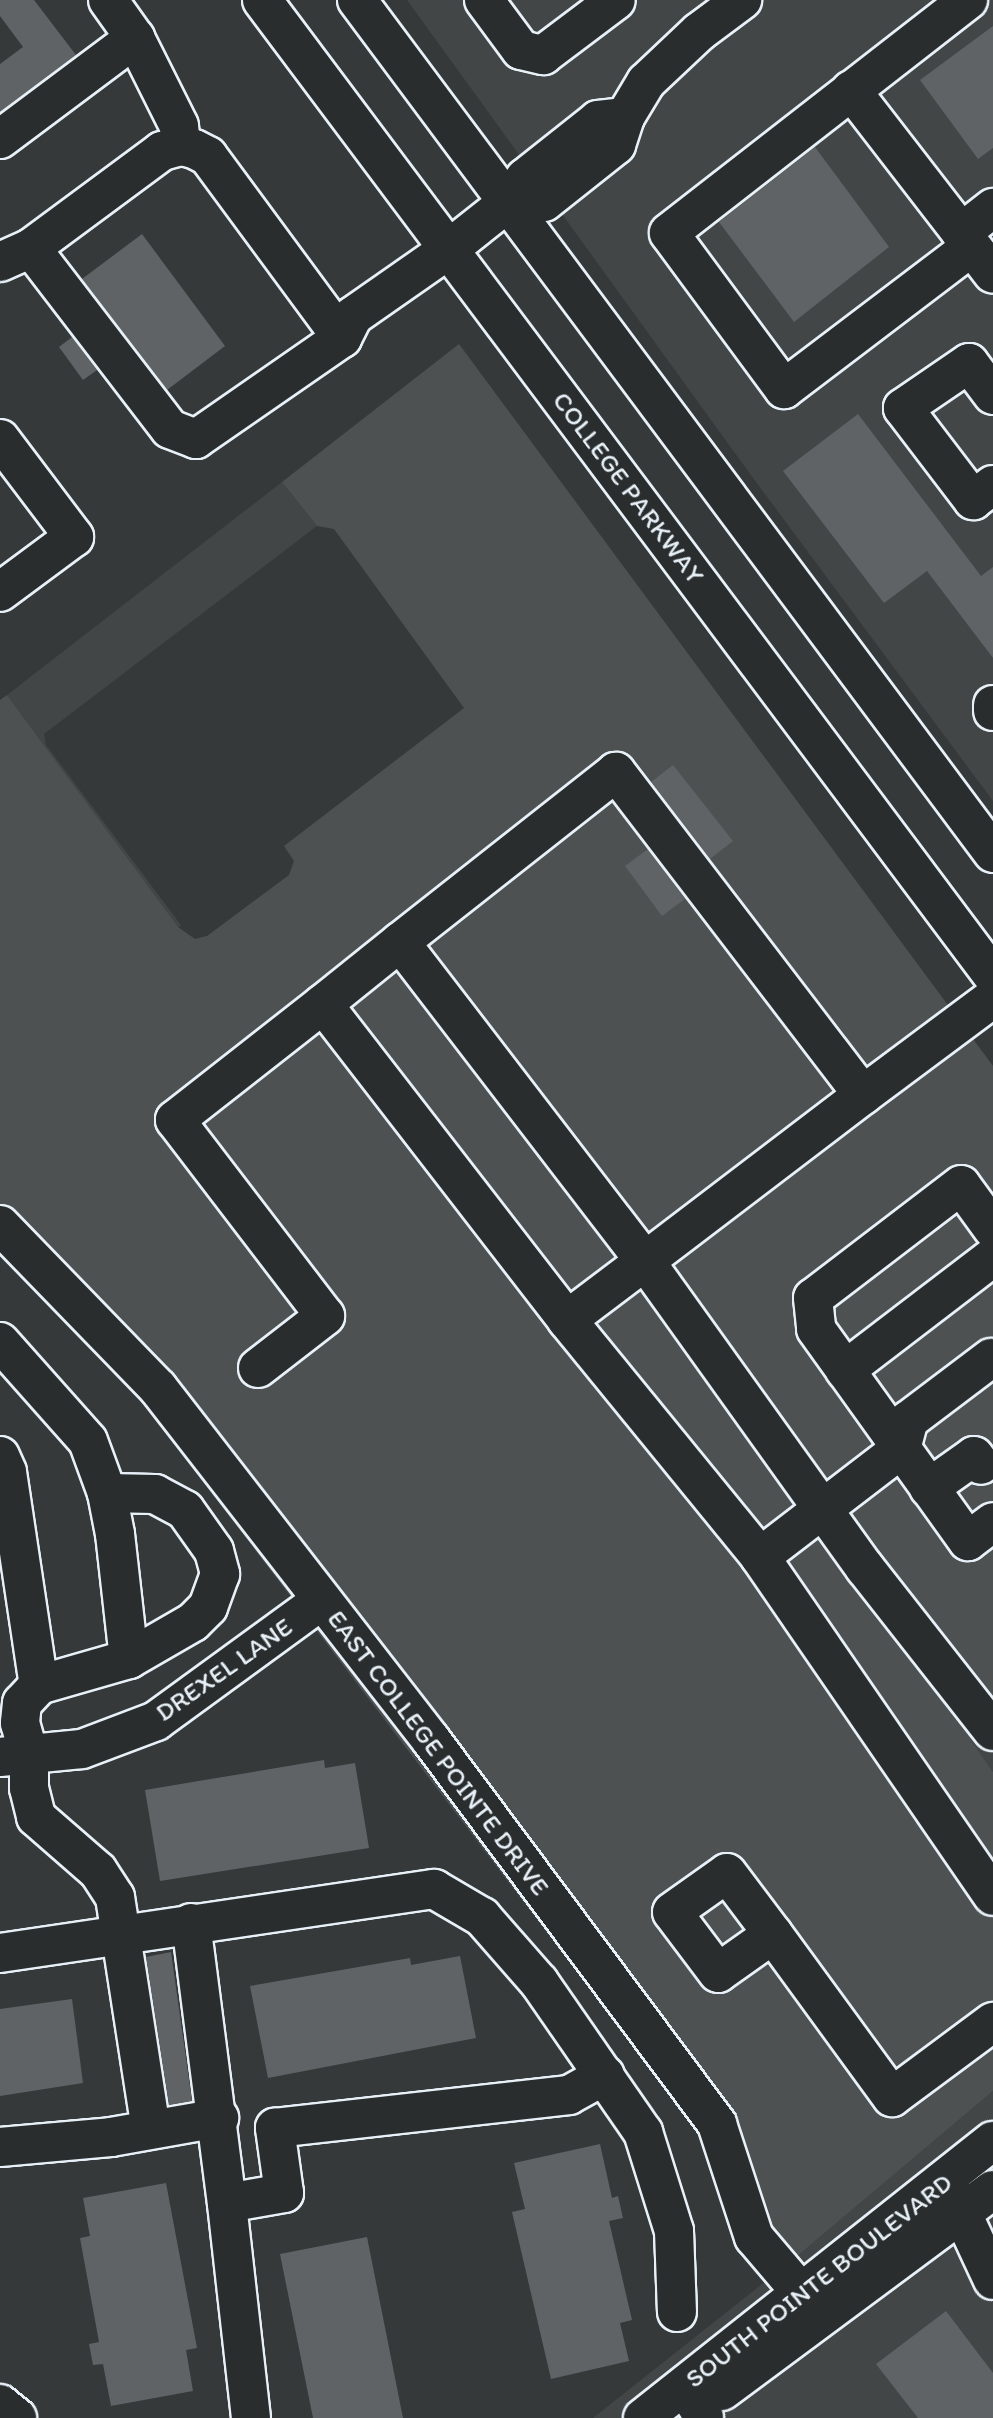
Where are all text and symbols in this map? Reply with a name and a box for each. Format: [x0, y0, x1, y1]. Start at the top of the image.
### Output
street label: COLLEGE PARKWAY [546, 386, 710, 590]
street label: EAST COLLEGE POINTE DRIVE [321, 1605, 555, 1901]
street label: DREXEL LANE [150, 1611, 298, 1729]
street label: SOUTH POINTE BOULEVARD [681, 2168, 957, 2394]

